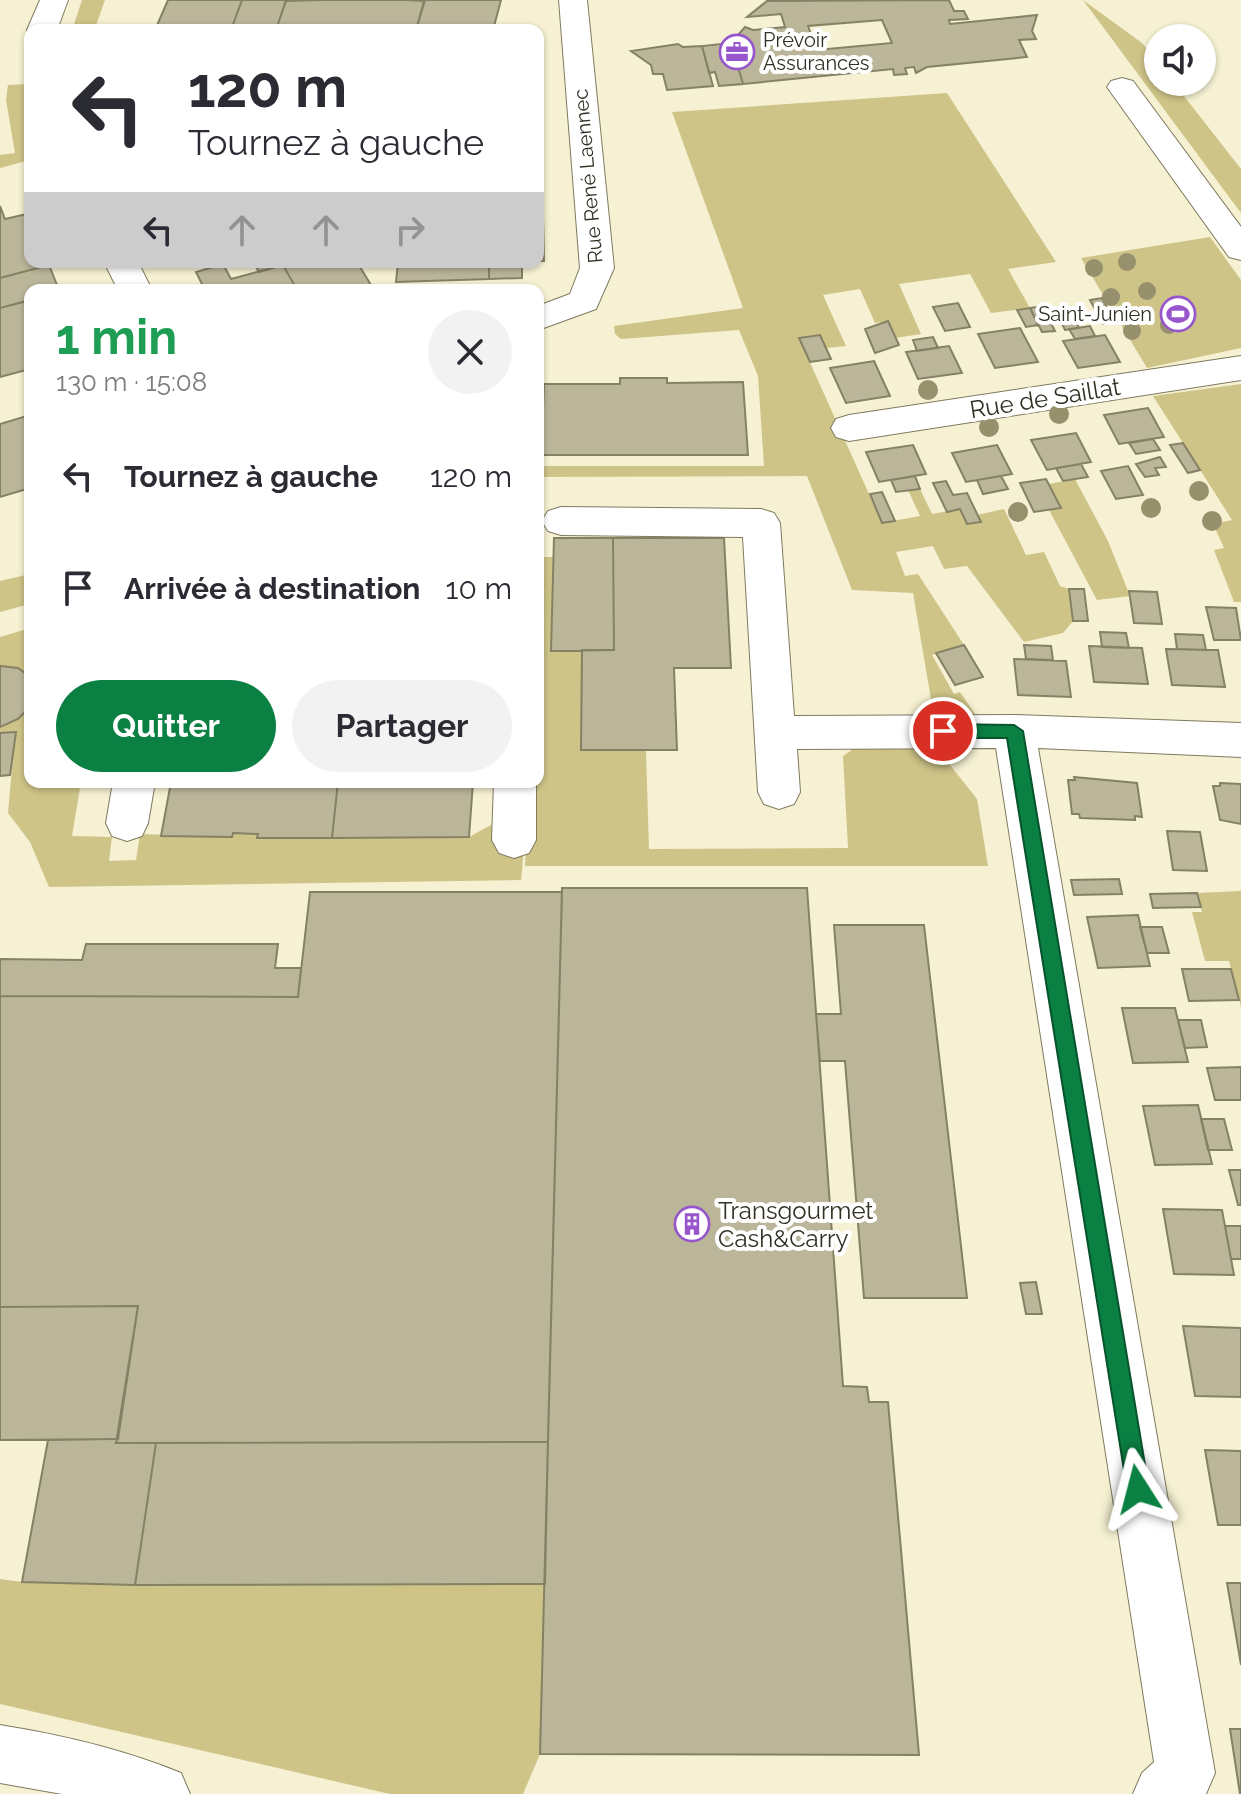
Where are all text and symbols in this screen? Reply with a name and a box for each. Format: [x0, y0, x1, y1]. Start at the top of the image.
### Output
map controls [1144, 24, 1216, 96]
button: sound [1144, 24, 1216, 96]
place label: Prévoir Assurances [763, 28, 869, 75]
office icon: Prévoir Assurances [718, 33, 756, 71]
text: 120 m [188, 54, 347, 120]
icon: left [56, 56, 160, 160]
street label: Rue René Laennec [568, 88, 608, 264]
text: Tournez à gauche [188, 121, 484, 163]
icon: left [136, 208, 180, 252]
icon: ahead [220, 208, 264, 252]
icon: ahead [304, 208, 348, 252]
icon: right [388, 208, 432, 252]
sports icon: Saint-Junien [1159, 295, 1197, 333]
place label: Saint-Junien [1038, 302, 1152, 326]
text: 1 min [56, 309, 177, 365]
button: close [428, 310, 512, 394]
text: 130 m · 15:08 [56, 367, 207, 397]
street label: Rue de Saillat [968, 372, 1122, 424]
icon: left [56, 454, 100, 498]
text: Tournez à gauche [124, 459, 378, 494]
text: 120 m [430, 459, 512, 494]
icon: arrive [56, 566, 100, 610]
text: Arrivée à destination [124, 571, 420, 606]
text: 10 m [446, 571, 512, 606]
button: Quitter [56, 680, 276, 772]
button: Partager [292, 680, 512, 772]
pin [909, 697, 977, 765]
icon: arrive [921, 709, 965, 753]
place label: Transgourmet Cash&Carry [718, 1196, 873, 1253]
building icon: Transgourmet Cash&Carry [673, 1205, 711, 1243]
position arrow [1096, 1447, 1180, 1531]

